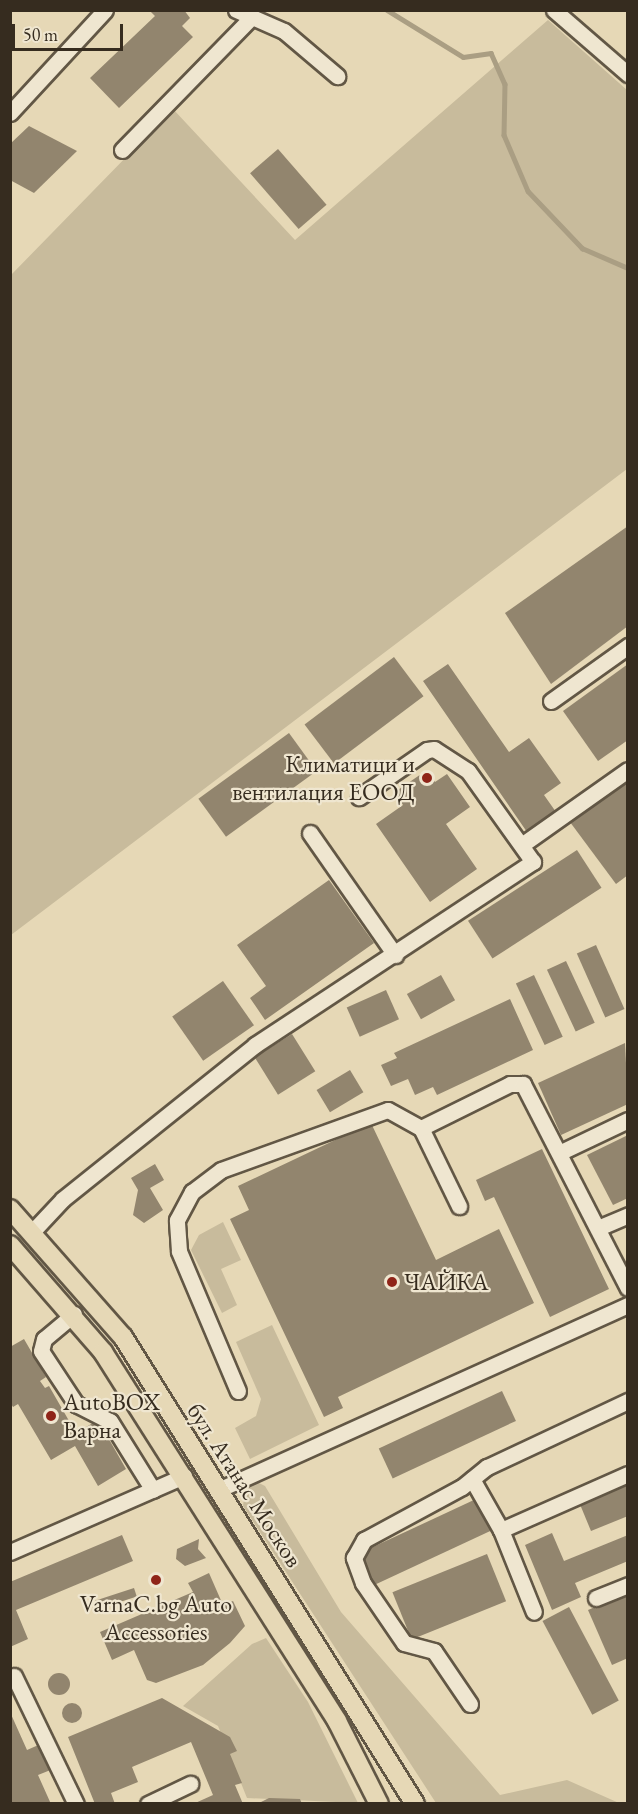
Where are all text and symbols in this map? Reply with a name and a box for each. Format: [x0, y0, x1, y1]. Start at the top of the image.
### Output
scale bar [15, 12, 126, 50]
text: 50 m [23, 23, 58, 46]
place label: Климатици и вентилация ЕООД [232, 750, 415, 806]
marker: Климатици и вентилация ЕООД [420, 771, 434, 785]
place label: ЧАЙКА [404, 1268, 489, 1296]
marker: ЧАЙКА [385, 1275, 399, 1289]
place label: AutoBOX Варна [63, 1388, 160, 1444]
street label: бул. Атанас Москов [181, 1398, 309, 1572]
marker: AutoBOX Варна [44, 1409, 58, 1423]
marker: VarnaC.bg Auto Accessories [149, 1573, 163, 1587]
place label: VarnaC.bg Auto Accessories [80, 1590, 232, 1646]

